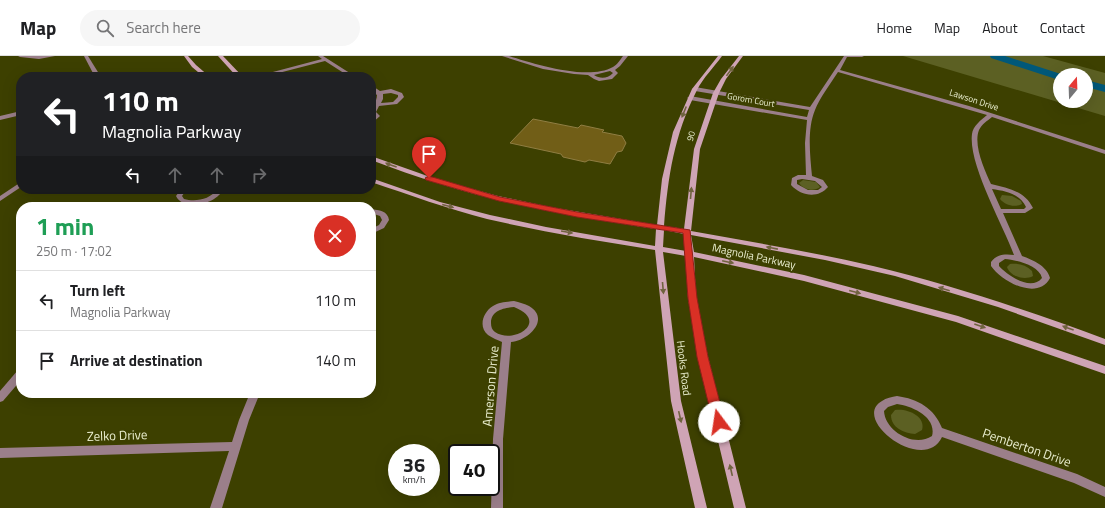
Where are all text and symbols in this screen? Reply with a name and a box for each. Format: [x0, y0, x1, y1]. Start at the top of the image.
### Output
search box [80, 10, 360, 46]
text: Map [20, 13, 56, 42]
text: Search here [126, 16, 201, 39]
icon: search [94, 17, 116, 39]
text: Home [877, 17, 912, 38]
text: Map [934, 17, 960, 38]
text: About [982, 17, 1018, 38]
text: Contact [1040, 17, 1085, 38]
one-way arrow [726, 65, 734, 76]
north arrow [1053, 68, 1093, 108]
map controls [1053, 68, 1093, 108]
text: 110 m [102, 79, 179, 122]
street label: Lawson Drive [948, 85, 1001, 114]
icon: left [36, 88, 88, 140]
street label: Gorom Court [726, 89, 777, 110]
one-way arrow [681, 107, 687, 119]
text: Magnolia Parkway [102, 118, 241, 145]
street label: 90 [683, 129, 698, 143]
pin [412, 137, 446, 178]
icon: arrive [418, 143, 440, 165]
one-way arrow [384, 162, 396, 168]
icon: left [122, 164, 144, 186]
icon: ahead [164, 164, 186, 186]
icon: ahead [206, 164, 228, 186]
icon: right [248, 164, 270, 186]
one-way arrow [688, 187, 694, 199]
one-way arrow [442, 203, 454, 209]
text: 1 min [36, 208, 94, 244]
button: close [314, 215, 356, 257]
one-way arrow [561, 230, 573, 236]
street label: Magnolia Parkway [711, 239, 798, 273]
text: 250 m · 17:02 [36, 241, 112, 261]
one-way arrow [766, 245, 778, 251]
one-way arrow [722, 260, 735, 266]
text: Turn left [70, 279, 125, 302]
one-way arrow [660, 282, 666, 294]
one-way arrow [938, 286, 950, 292]
text: 110 m [315, 289, 356, 312]
one-way arrow [849, 289, 861, 295]
icon: left [36, 290, 58, 312]
text: Magnolia Parkway [70, 302, 171, 322]
one-way arrow [975, 324, 987, 330]
one-way arrow [1062, 325, 1074, 331]
street label: Hooks Road [673, 339, 695, 397]
street label: Amerson Drive [477, 345, 503, 427]
text: Arrive at destination [70, 349, 203, 372]
text: 140 m [315, 349, 356, 372]
icon: arrive [36, 350, 58, 372]
position arrow [698, 401, 740, 443]
one-way arrow [677, 411, 683, 423]
street label: Pemberton Drive [980, 422, 1074, 472]
street label: Zelko Drive [86, 424, 148, 446]
speed limit sign: 40 [448, 444, 500, 496]
text: 36 [403, 449, 425, 480]
one-way arrow [727, 464, 733, 476]
text: km/h [403, 472, 425, 487]

